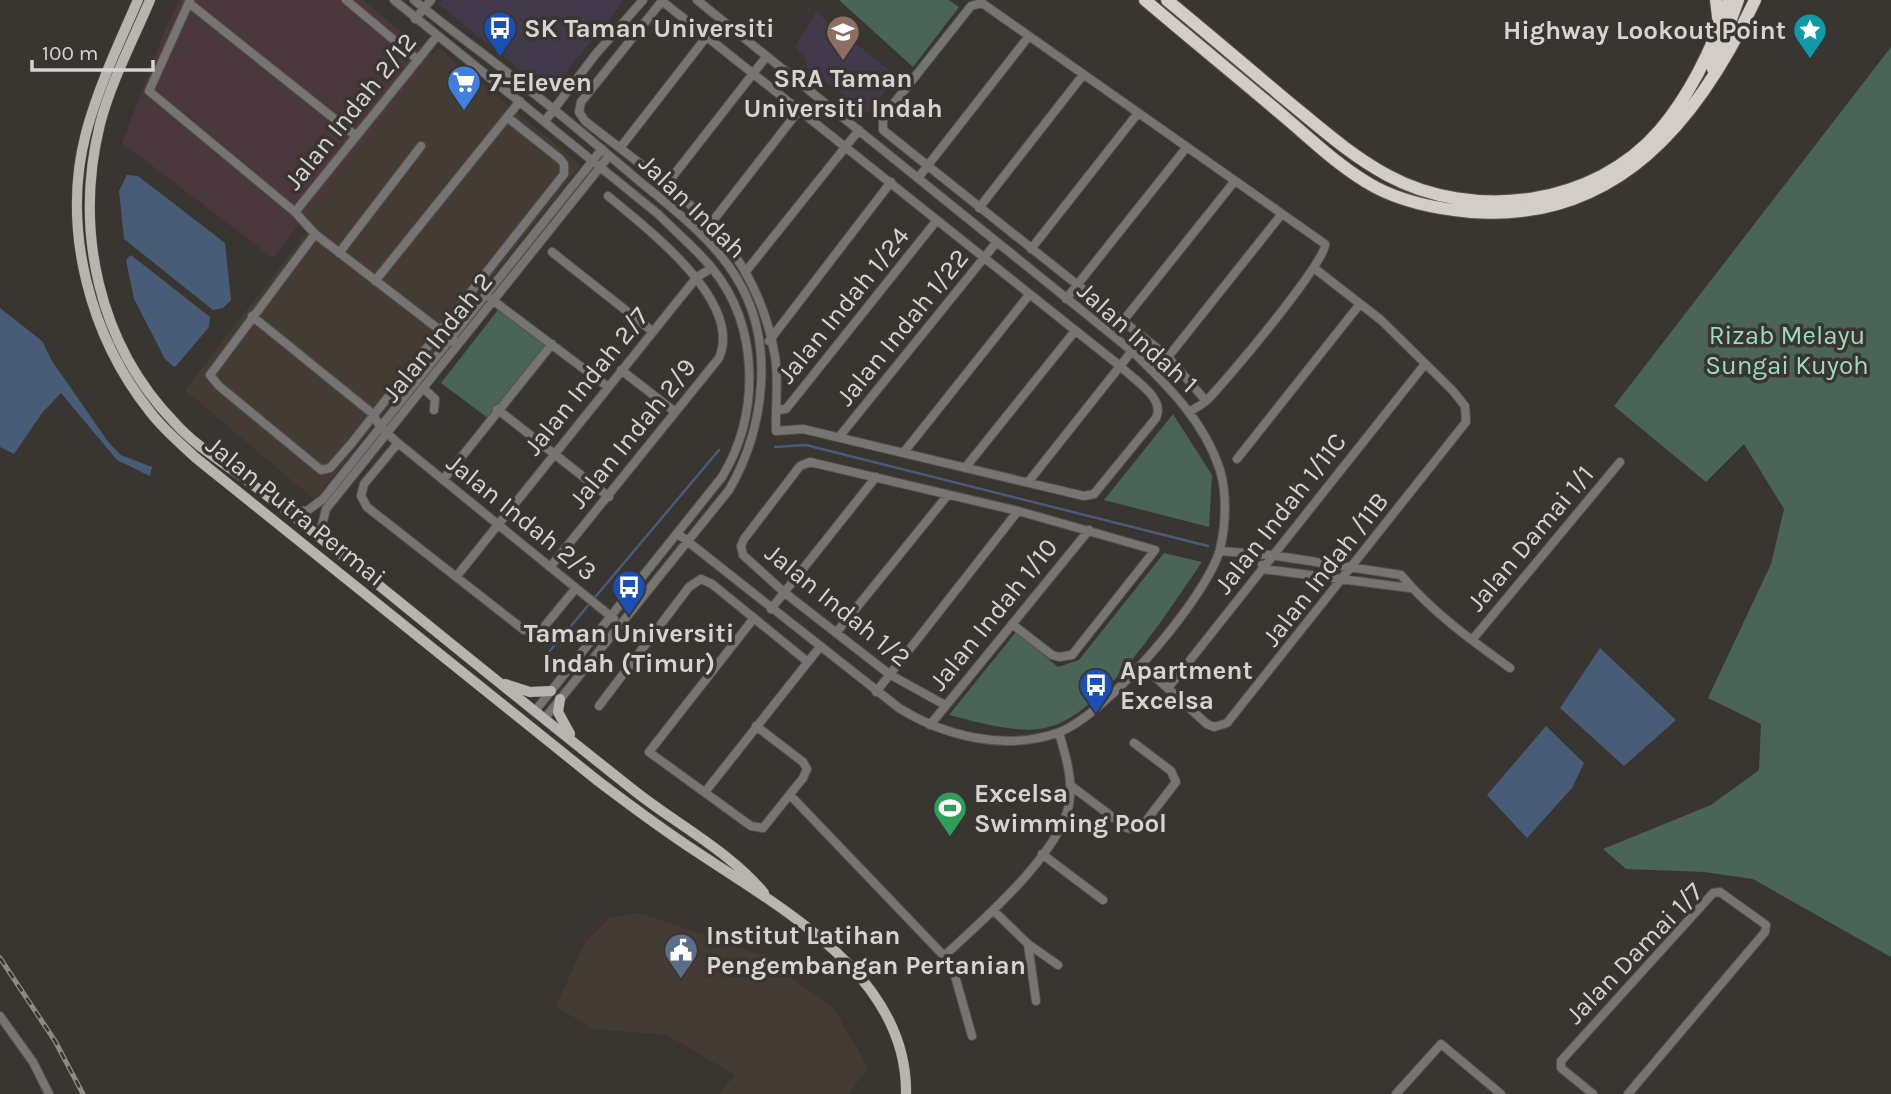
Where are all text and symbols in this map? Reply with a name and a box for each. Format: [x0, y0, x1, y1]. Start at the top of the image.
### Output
bus stop icon: SK Taman Universiti [481, 9, 519, 58]
place icon: Highway Lookout Point [1791, 11, 1829, 60]
place label: SK Taman Universiti [524, 13, 775, 44]
school or university icon: SRA Taman Universiti Indah [824, 13, 862, 62]
place label: Highway Lookout Point [1503, 15, 1786, 46]
street label: Jalan Indah 2/12 [278, 27, 423, 196]
scale bar [32, 28, 152, 72]
text: 100 m [42, 41, 99, 65]
supermarket icon: 7-Eleven [445, 63, 483, 112]
place label: SRA Taman Universiti Indah [743, 63, 943, 124]
place label: 7-Eleven [489, 67, 592, 98]
street label: Jalan Indah [633, 148, 753, 265]
street label: Jalan Indah 1/24 [771, 221, 916, 390]
street label: Jalan Indah 1/22 [830, 243, 975, 412]
street label: Jalan Indah 2 [376, 266, 499, 408]
street label: Jalan Indah 1 [1071, 275, 1204, 400]
street label: Jalan Indah 2/7 [517, 301, 655, 462]
park label: Rizab Melayu Sungai Kuyoh [1705, 320, 1869, 381]
street label: Jalan Indah 2/9 [562, 352, 702, 515]
street label: Jalan Indah 1/11C [1208, 427, 1353, 600]
street label: Jalan Putra Permai [200, 430, 392, 593]
street label: Jalan Indah 2/3 [440, 447, 603, 587]
street label: Jalan Damai 1/1 [1460, 459, 1600, 617]
street label: Jalan Indah /11B [1255, 486, 1395, 653]
street label: Jalan Indah 1/10 [923, 532, 1064, 697]
street label: Jalan Indah 1/2 [759, 537, 916, 673]
bus stop icon: Taman Universiti Indah (Timur) [610, 568, 648, 617]
place label: Taman Universiti Indah (Timur) [524, 618, 734, 679]
place label: Apartment Excelsa [1120, 655, 1253, 716]
bus stop icon: Apartment Excelsa [1077, 666, 1115, 715]
place label: Excelsa Swimming Pool [974, 778, 1167, 839]
sports icon: Excelsa Swimming Pool [931, 789, 969, 838]
street label: Jalan Damai 1/7 [1559, 876, 1710, 1030]
place label: Institut Latihan Pengembangan Pertanian [706, 920, 1026, 981]
public building icon: Institut Latihan Pengembangan Pertanian [662, 931, 700, 980]

